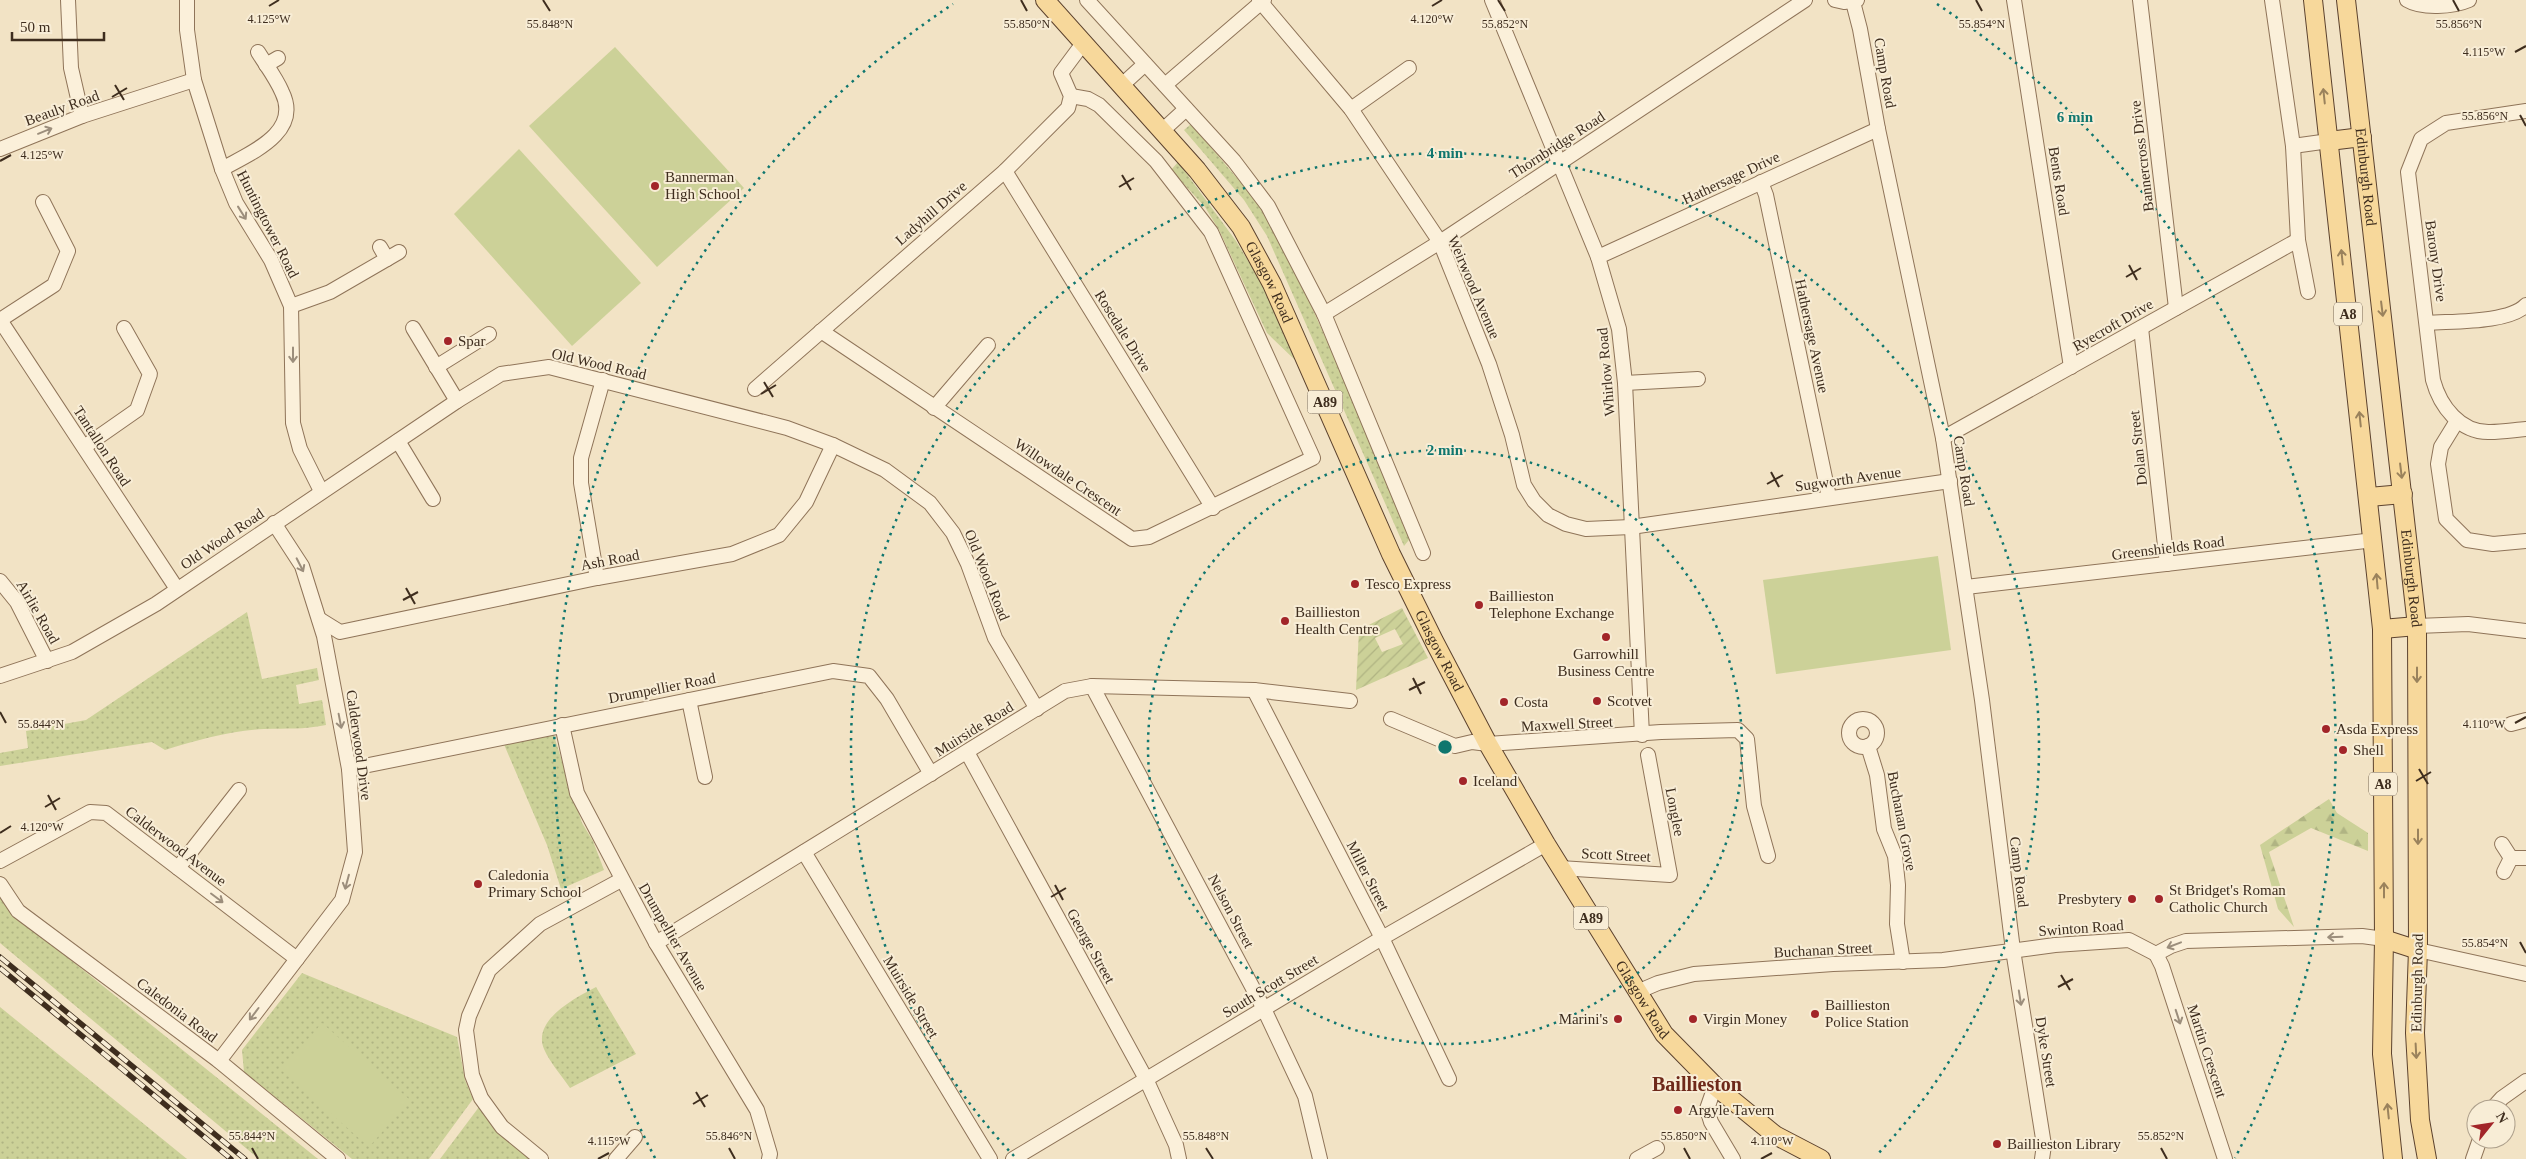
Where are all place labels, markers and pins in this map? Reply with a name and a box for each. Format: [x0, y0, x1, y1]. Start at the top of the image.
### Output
place label: Bannerman High School [665, 169, 740, 202]
marker: Bannerman High School [649, 180, 661, 192]
place label: Spar [458, 333, 486, 349]
marker: Spar [442, 335, 454, 347]
place label: Tesco Express [1365, 576, 1451, 592]
marker: Tesco Express [1349, 578, 1361, 590]
place label: Baillieston Telephone Exchange [1489, 588, 1614, 621]
marker: Baillieston Telephone Exchange [1473, 599, 1485, 611]
place label: Baillieston Health Centre [1295, 604, 1379, 637]
marker: Baillieston Health Centre [1279, 615, 1291, 627]
marker: Garrowhill Business Centre [1600, 631, 1612, 643]
place label: Garrowhill Business Centre [1557, 646, 1655, 679]
place label: Scotvet [1607, 693, 1653, 709]
place label: Costa [1514, 694, 1549, 710]
marker: Scotvet [1591, 695, 1603, 707]
marker: Costa [1498, 696, 1510, 708]
place label: Asda Express [2336, 721, 2418, 737]
marker: Asda Express [2320, 723, 2332, 735]
centre of rings [1436, 738, 1454, 756]
place label: Shell [2353, 742, 2384, 758]
marker: Shell [2337, 744, 2349, 756]
place label: Iceland [1473, 773, 1518, 789]
marker: Iceland [1457, 775, 1469, 787]
place label: Caledonia Primary School [488, 867, 582, 900]
marker: Caledonia Primary School [472, 878, 484, 890]
place label: St Bridget's Roman Catholic Church [2169, 882, 2286, 915]
place label: Presbytery [2058, 891, 2122, 907]
marker: Presbytery [2126, 893, 2138, 905]
marker: St Bridget's Roman Catholic Church [2153, 893, 2165, 905]
place label: Baillieston Police Station [1825, 997, 1909, 1030]
marker: Baillieston Police Station [1809, 1008, 1821, 1020]
place label: Marini's [1559, 1011, 1608, 1027]
place label: Virgin Money [1703, 1011, 1788, 1027]
marker: Marini's [1612, 1013, 1624, 1025]
marker: Virgin Money [1687, 1013, 1699, 1025]
place label: Argyle Tavern [1688, 1102, 1775, 1118]
marker: Argyle Tavern [1672, 1104, 1684, 1116]
place label: Baillieston Library [2007, 1136, 2121, 1152]
marker: Baillieston Library [1991, 1138, 2003, 1150]

